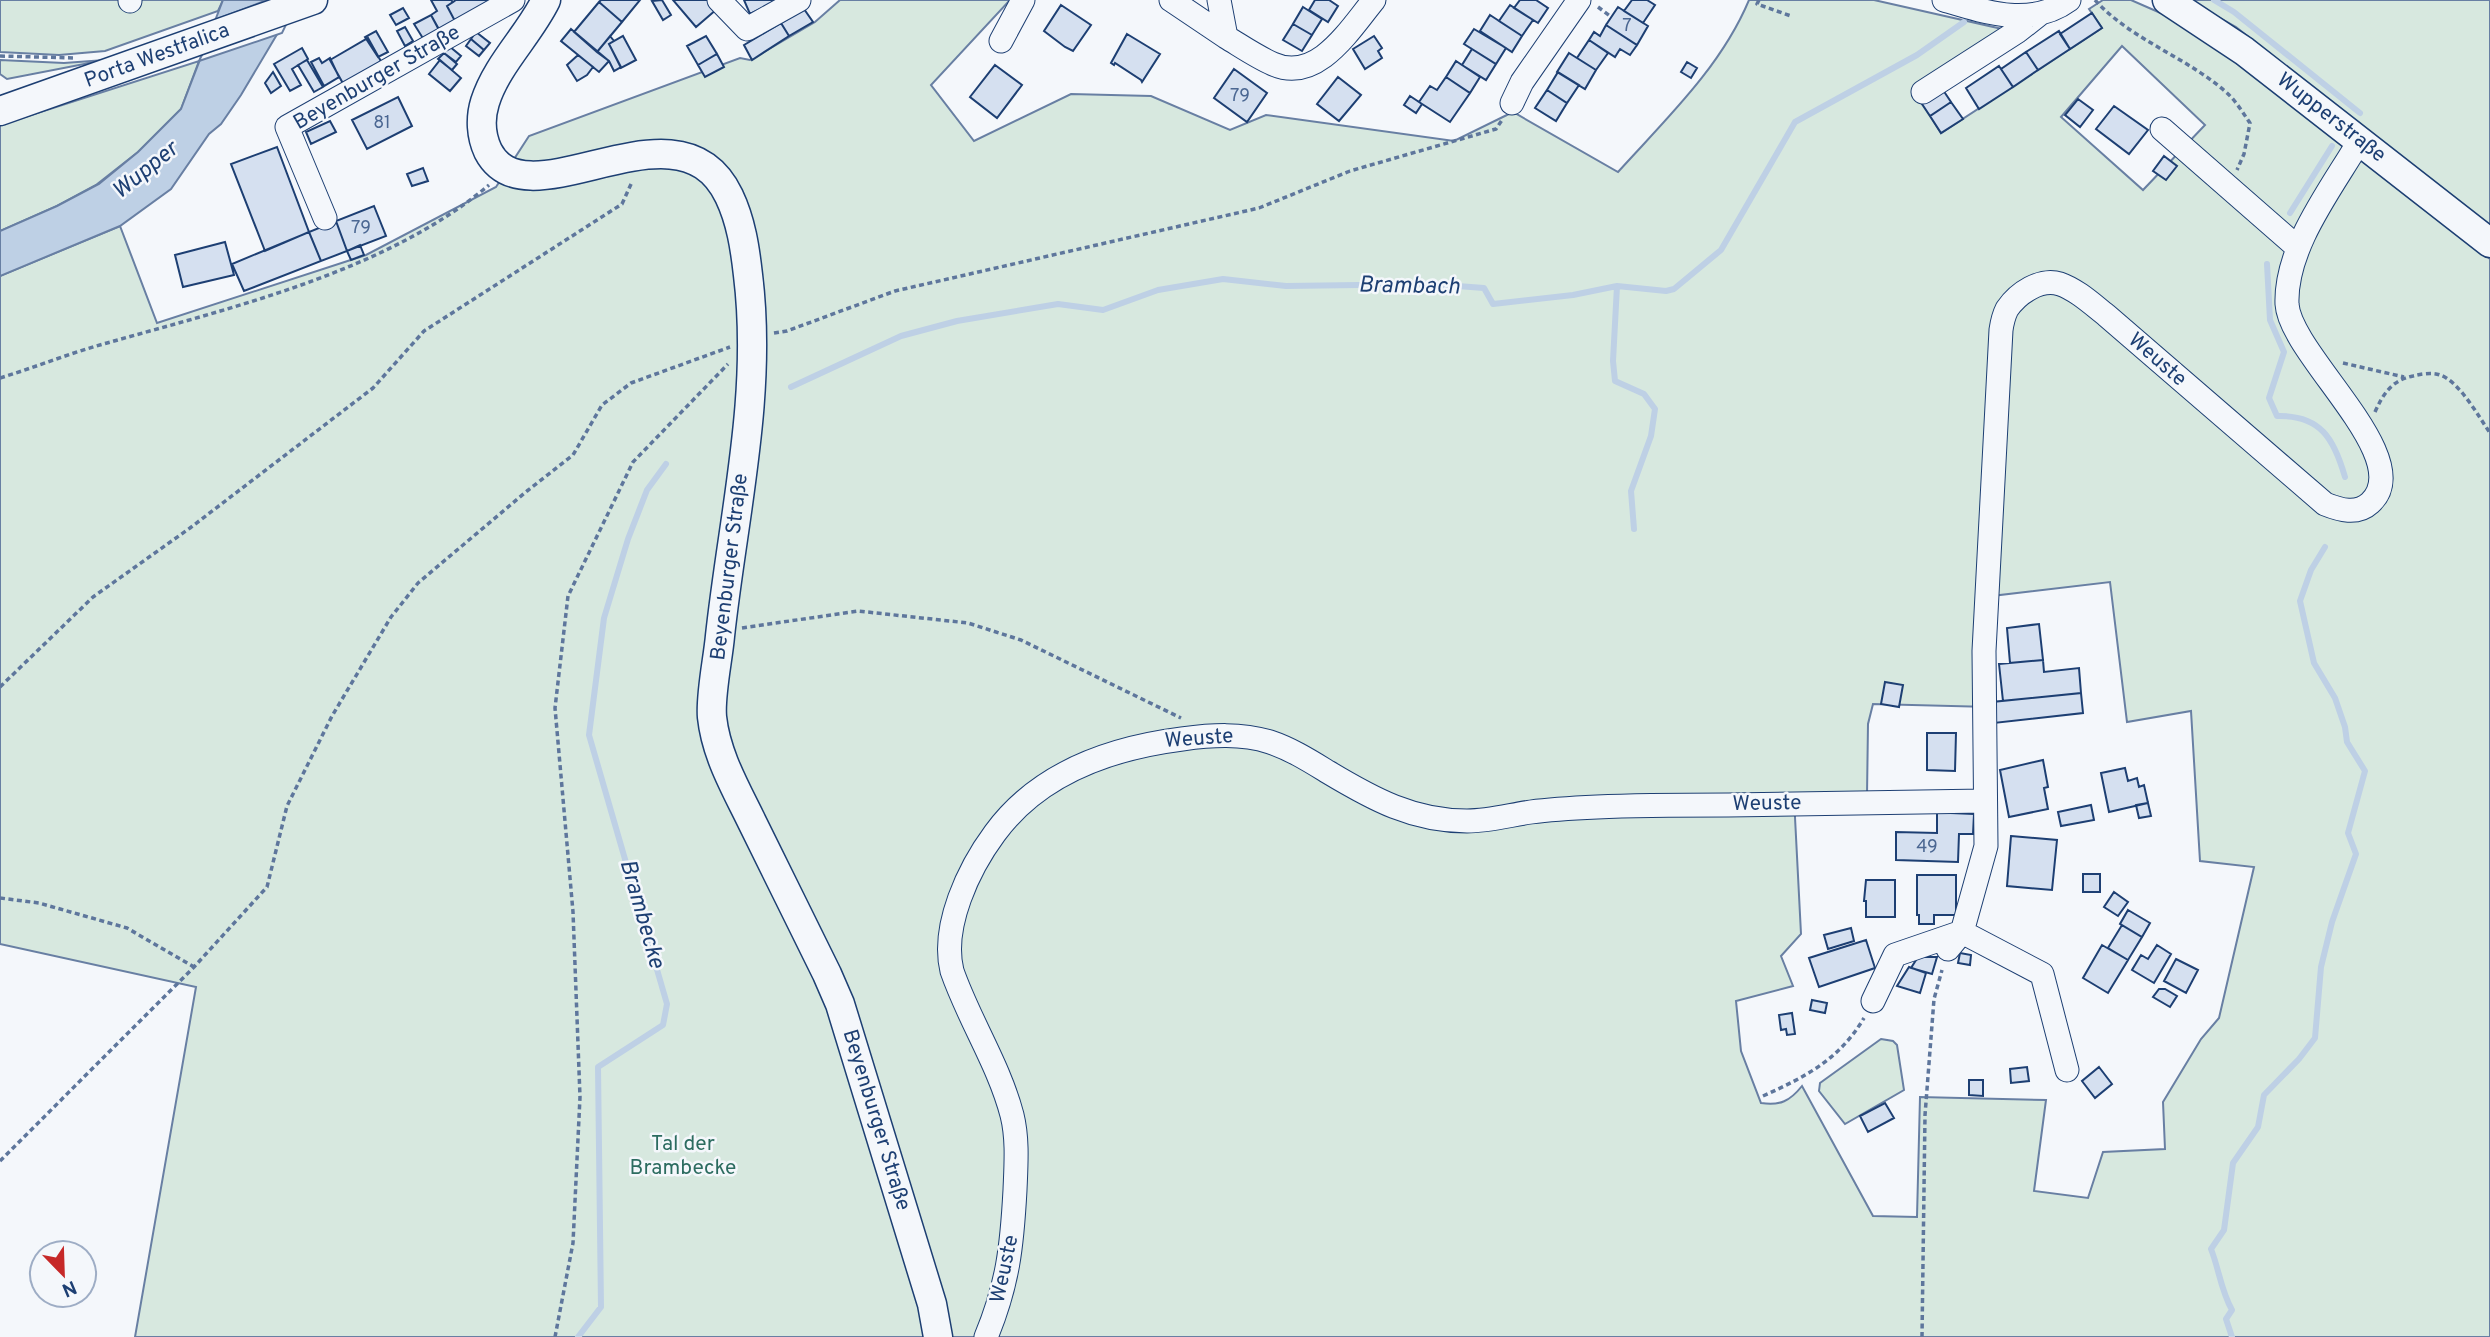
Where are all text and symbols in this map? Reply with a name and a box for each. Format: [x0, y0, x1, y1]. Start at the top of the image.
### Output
house number: 7 [1622, 15, 1632, 38]
street label: Porta Westfalica [81, 17, 233, 95]
street label: Beyenburger Straße [289, 19, 465, 137]
street label: Wupperstraße [2271, 67, 2391, 169]
house number: 79 [1230, 85, 1250, 108]
house number: 81 [373, 112, 391, 135]
water label: Wupper [107, 134, 187, 206]
house number: 79 [351, 217, 371, 240]
water label: Brambach [1358, 272, 1461, 302]
street label: Weuste [2122, 327, 2192, 393]
street label: Beyenburger Straße [705, 472, 755, 662]
street label: Weuste [1164, 723, 1234, 755]
street label: Weuste [1732, 790, 1802, 818]
house number: 49 [1916, 836, 1938, 859]
water label: Brambecke [612, 856, 671, 973]
street label: Beyenburger Straße [836, 1026, 916, 1214]
park label: Tal der Brambecke [630, 1131, 736, 1182]
street label: Weuste [985, 1232, 1025, 1306]
north arrow [28, 1239, 98, 1309]
text: N [58, 1274, 80, 1302]

